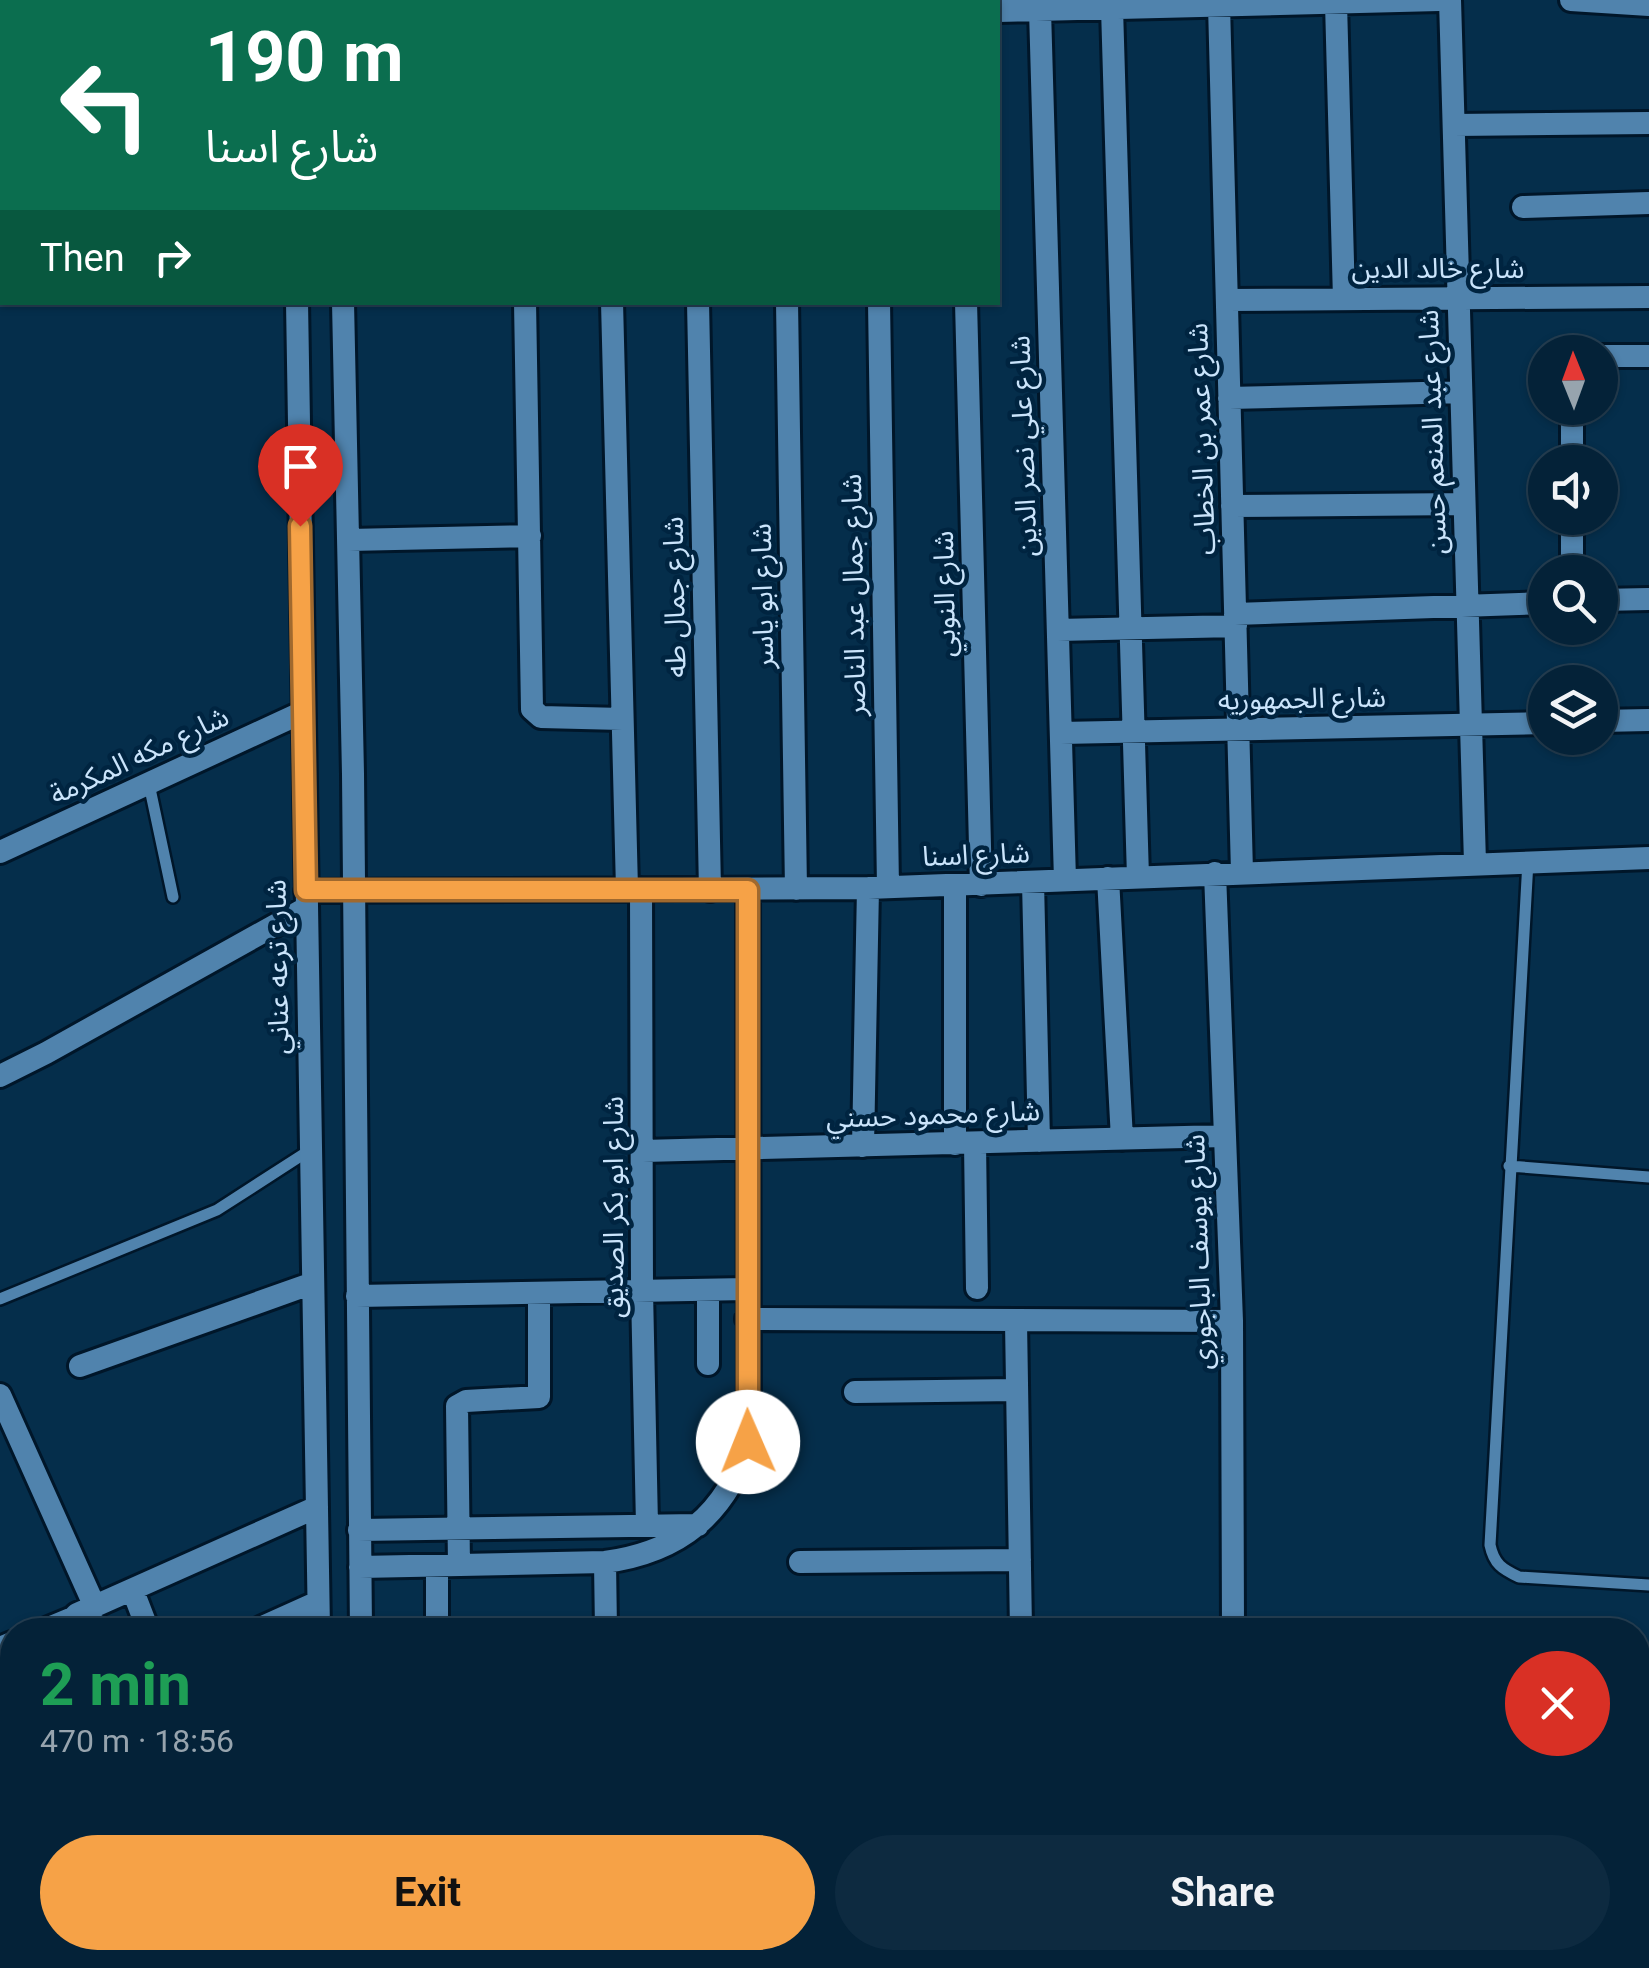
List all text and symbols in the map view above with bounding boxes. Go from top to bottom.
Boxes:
text: 190 m [205,16,404,98]
icon: left [40,40,170,170]
text: شارع اسنا [205,120,378,173]
icon: right [145,230,200,285]
text: Then [40,236,125,280]
street label: شارع خالد الدين [1352,252,1524,289]
street label: شارع عبد المنعم حسن [1412,309,1458,555]
street label: شارع عمر بن الخطاب [1181,322,1226,556]
street label: شارع علي نصر الدين [1003,335,1048,557]
north arrow [1528,335,1618,425]
map controls [1528,335,1618,755]
pin [258,424,343,527]
icon: arrive [273,439,328,494]
button: sound [1528,445,1618,535]
street label: شارع جمال عبد الناصر [835,473,876,717]
street label: شارع جمال طه [657,516,696,678]
street label: شارع ابو ياسر [745,523,784,670]
street label: شارع النوبي [927,530,967,657]
button: search [1528,555,1618,645]
button: layers [1528,665,1618,755]
street label: شارع الجمهوريه [1218,681,1387,720]
street label: شارع مكه المكرمة [44,700,236,815]
street label: شارع اسنا [922,836,1031,877]
street label: شارع ترعه عناني [259,879,300,1055]
street label: شارع محمود حسني [825,1094,1041,1139]
street label: شارع ابو بكر الصديق [597,1096,634,1318]
street label: شارع يوسف الباجوري [1178,1133,1224,1370]
position arrow [696,1390,800,1494]
text: 2 min [40,1649,191,1720]
button: close [1505,1651,1610,1756]
text: 470 m · 18:56 [40,1722,234,1760]
button: Exit [40,1835,815,1950]
button: Share [835,1835,1610,1950]

